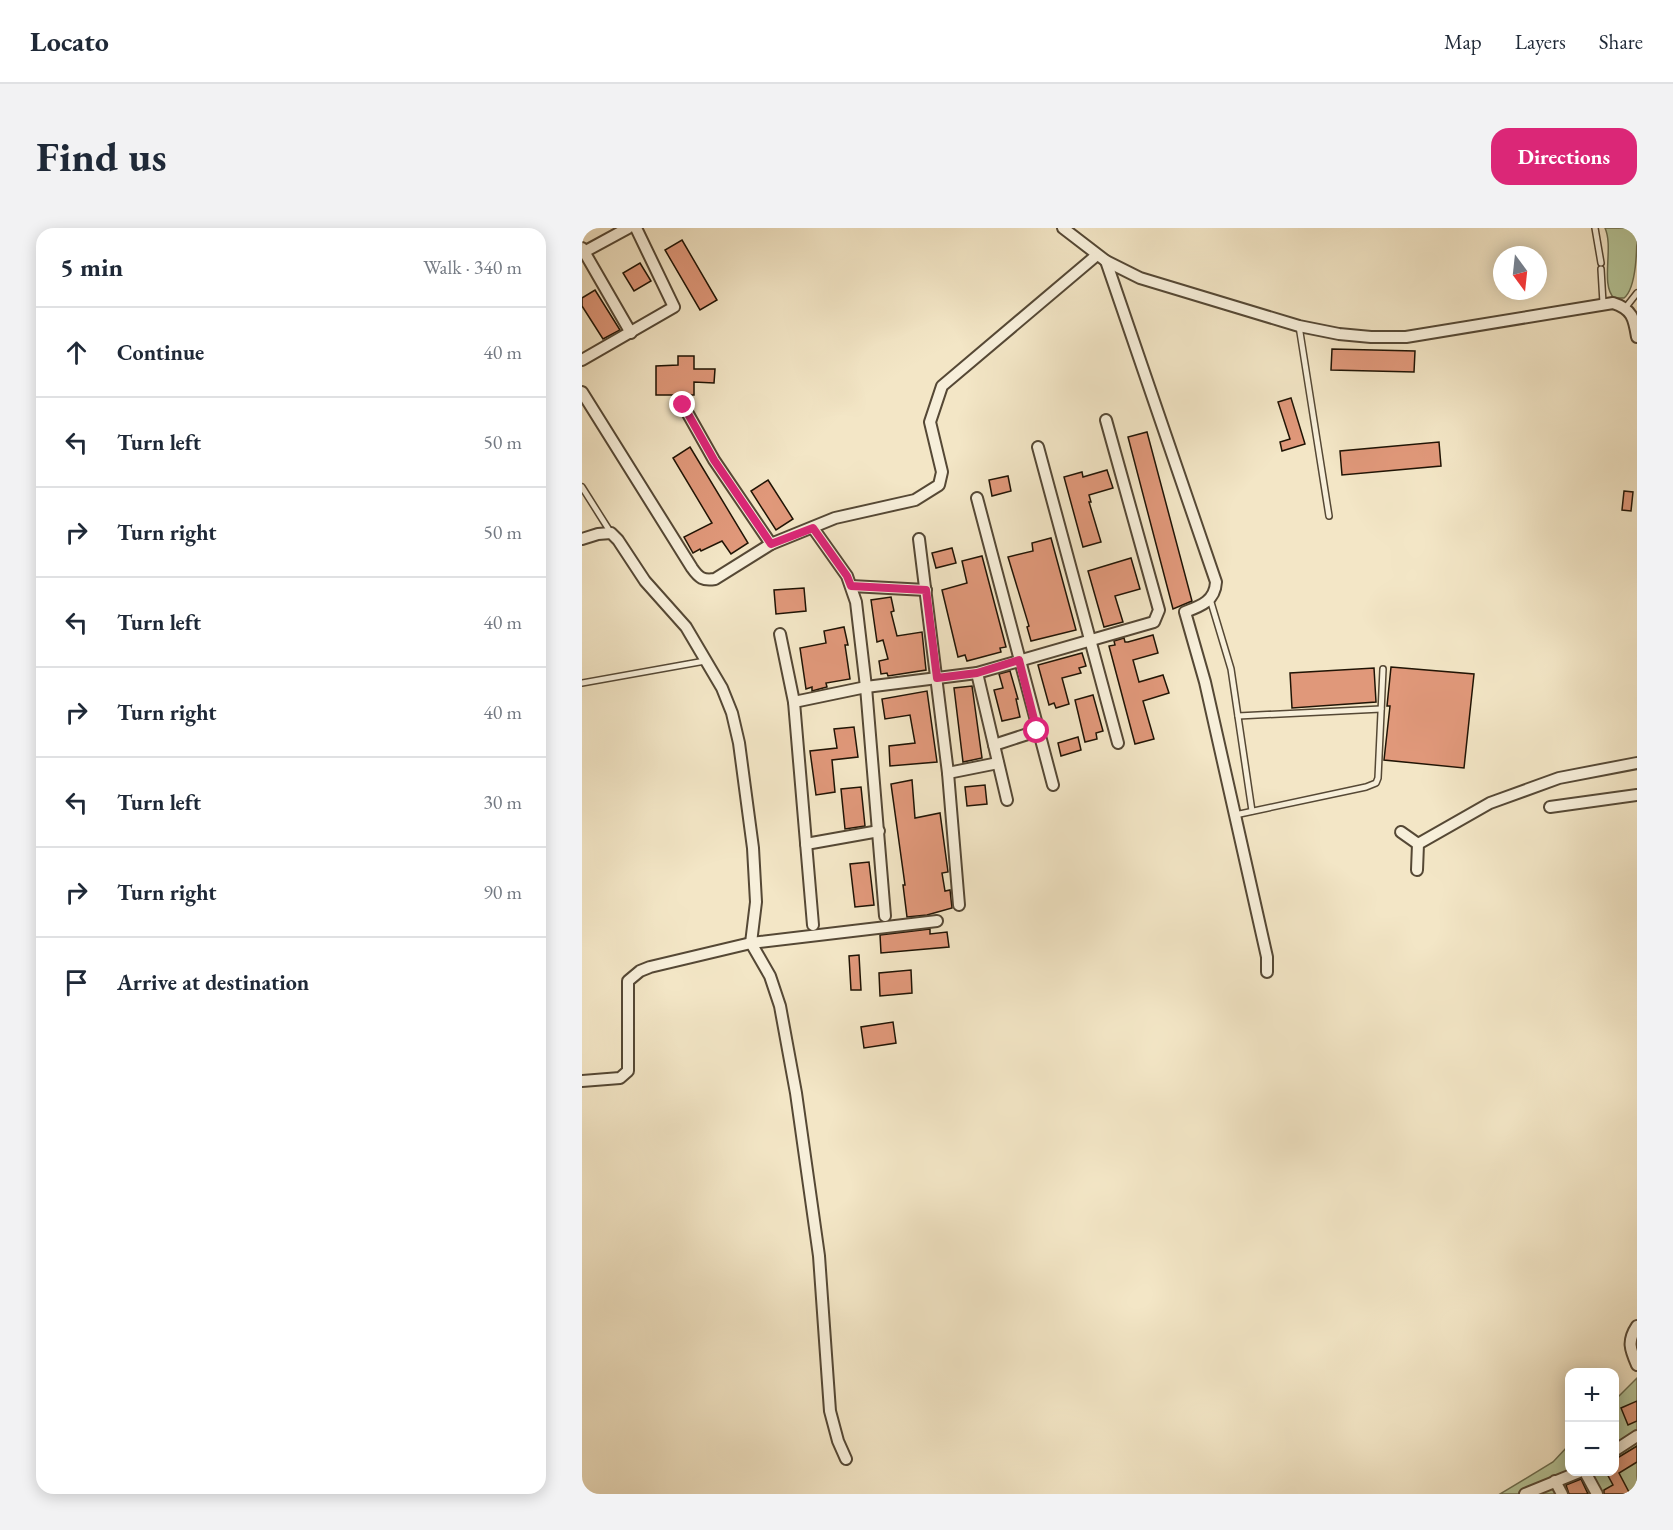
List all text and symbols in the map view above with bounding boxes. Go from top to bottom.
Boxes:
text: Locato [30,23,109,59]
text: Map [1444,28,1482,55]
text: Layers [1515,28,1566,55]
text: Share [1599,28,1643,55]
button: Directions [1491,128,1637,185]
text: Find us [36,129,167,184]
north arrow [1493,246,1547,300]
text: 5 min [60,250,123,284]
text: Walk · 340 m [423,254,522,280]
icon: ahead [60,336,93,369]
text: Continue [117,338,204,367]
text: 40 m [483,339,522,365]
route end [669,391,695,417]
icon: left [60,426,93,459]
text: Turn left [117,428,201,457]
text: 50 m [483,429,522,455]
icon: right [60,516,93,549]
text: Turn right [117,518,216,547]
text: 50 m [483,519,522,545]
icon: left [60,606,93,639]
text: Turn left [117,608,201,637]
text: 40 m [483,609,522,635]
icon: right [60,696,93,729]
text: Turn right [117,698,216,727]
text: 40 m [483,699,522,725]
route start [1023,717,1049,743]
icon: left [60,786,93,819]
text: Turn left [117,788,201,817]
text: 30 m [483,789,522,815]
icon: right [60,876,93,909]
text: Turn right [117,878,216,907]
text: 90 m [483,879,522,905]
icon: arrive [60,966,93,999]
text: Arrive at destination [117,968,309,997]
map controls [1565,1368,1619,1476]
button: + [1565,1368,1619,1422]
button: − [1565,1422,1619,1476]

